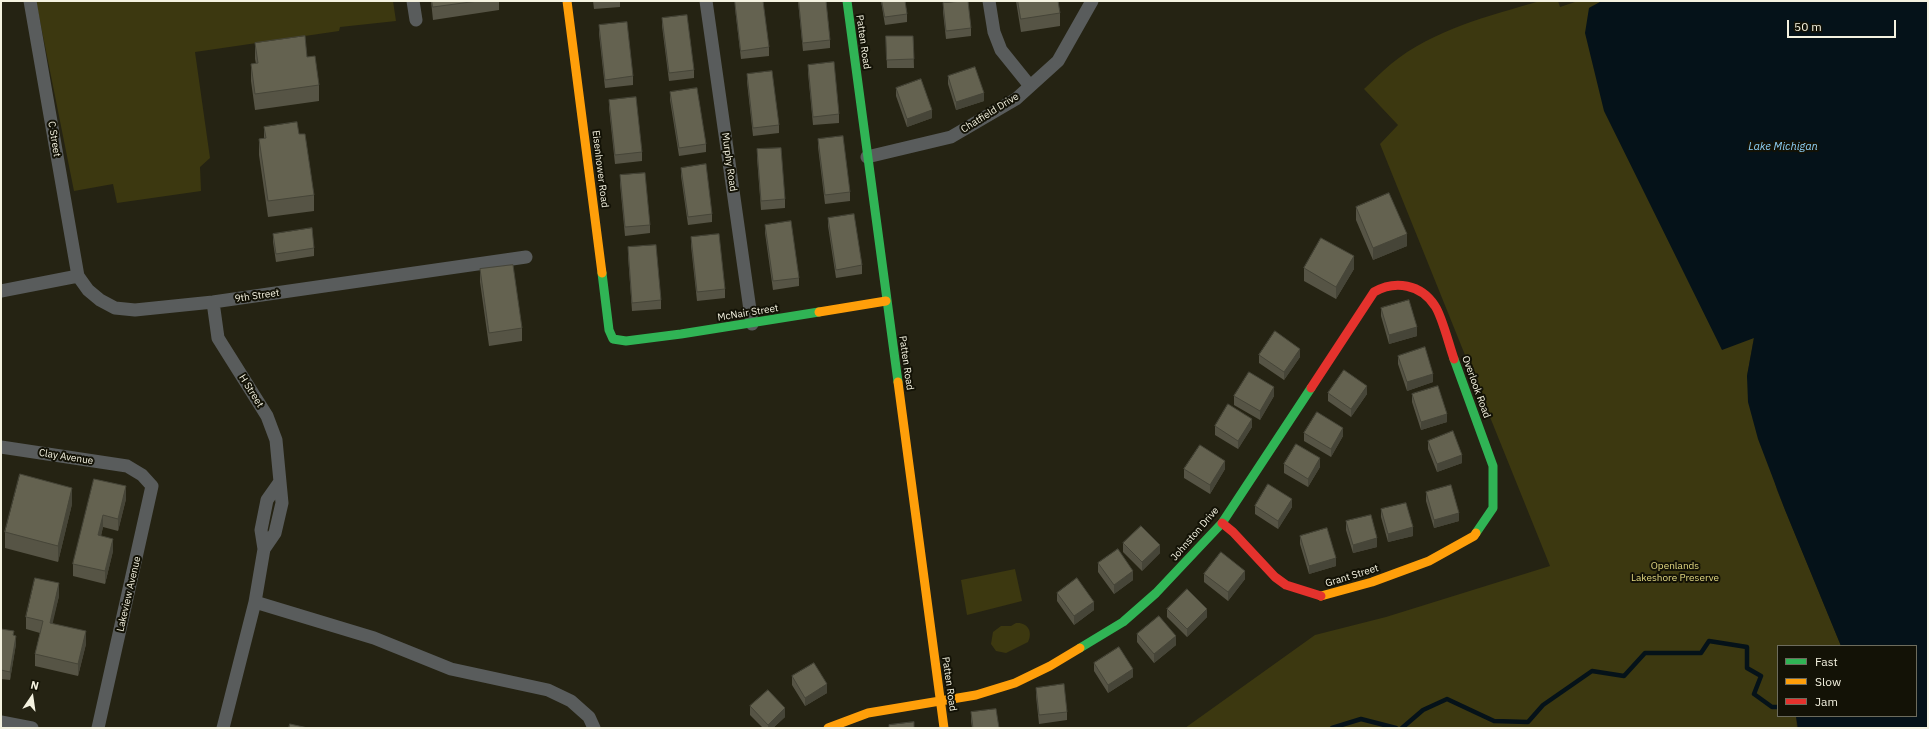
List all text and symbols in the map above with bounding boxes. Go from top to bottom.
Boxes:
scale bar [1789,12,1898,38]
street label: Patten Road [853,14,873,70]
text: 50 m [1794,19,1822,34]
street label: Chatfield Drive [959,90,1021,136]
street label: C Street [45,120,63,158]
street label: Eisenhower Road [589,130,611,208]
street label: Murphy Road [719,132,739,192]
water label: Lake Michigan [1748,140,1818,154]
street label: 9th Street [234,287,280,305]
street label: McNair Street [717,302,779,324]
street label: Patten Road [896,335,916,391]
street label: Overlook Road [1459,354,1493,420]
street label: H Street [236,372,266,410]
street label: Clay Avenue [38,447,94,467]
street label: Johnston Drive [1168,505,1222,563]
street label: Lakeview Avenue [114,555,144,633]
park label: Openlands Lakeshore Preserve [1631,560,1719,584]
street label: Grant Street [1324,562,1380,590]
legend [1777,645,1917,717]
text: Fast [1815,654,1838,669]
street label: Patten Road [939,656,959,712]
text: Slow [1815,674,1841,689]
north arrow [12,677,52,717]
text: N [29,678,40,693]
text: Jam [1815,694,1838,709]

